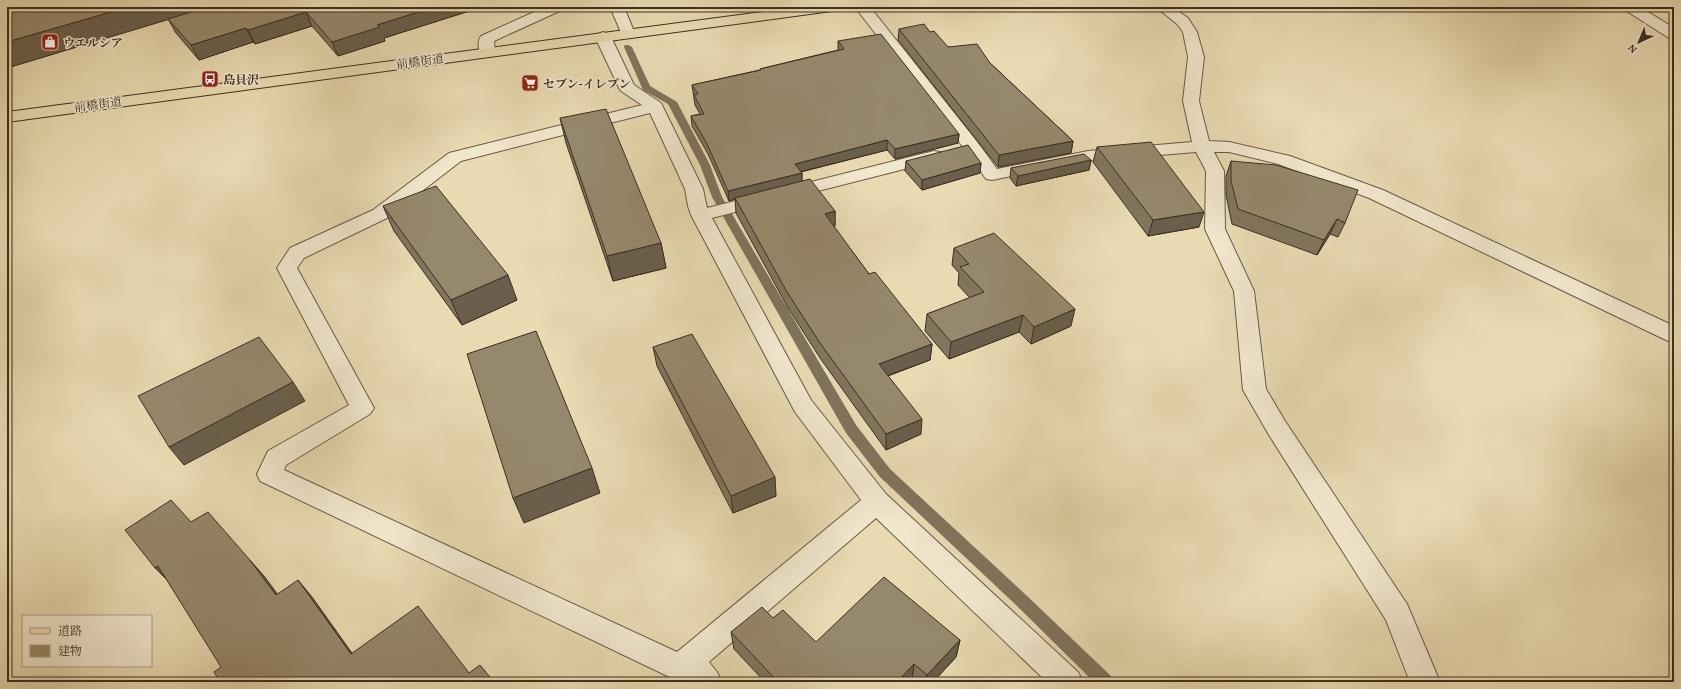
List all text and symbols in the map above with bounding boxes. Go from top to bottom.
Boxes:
north arrow [1619,22,1659,62]
shop icon: ウエルシア [40,32,60,52]
place label: ウエルシア [63,34,123,51]
text: N [1623,40,1640,58]
street label: 前橋街道 [395,49,445,73]
bus stop icon: 島貝沢 [200,69,220,89]
place label: 島貝沢 [223,71,259,88]
supermarket icon: セブン-イレブン [520,73,540,93]
place label: セブン-イレブン [543,75,630,92]
street label: 前橋街道 [73,92,123,116]
legend [22,615,152,667]
text: 道路 [58,622,82,639]
text: 建物 [58,642,82,659]

